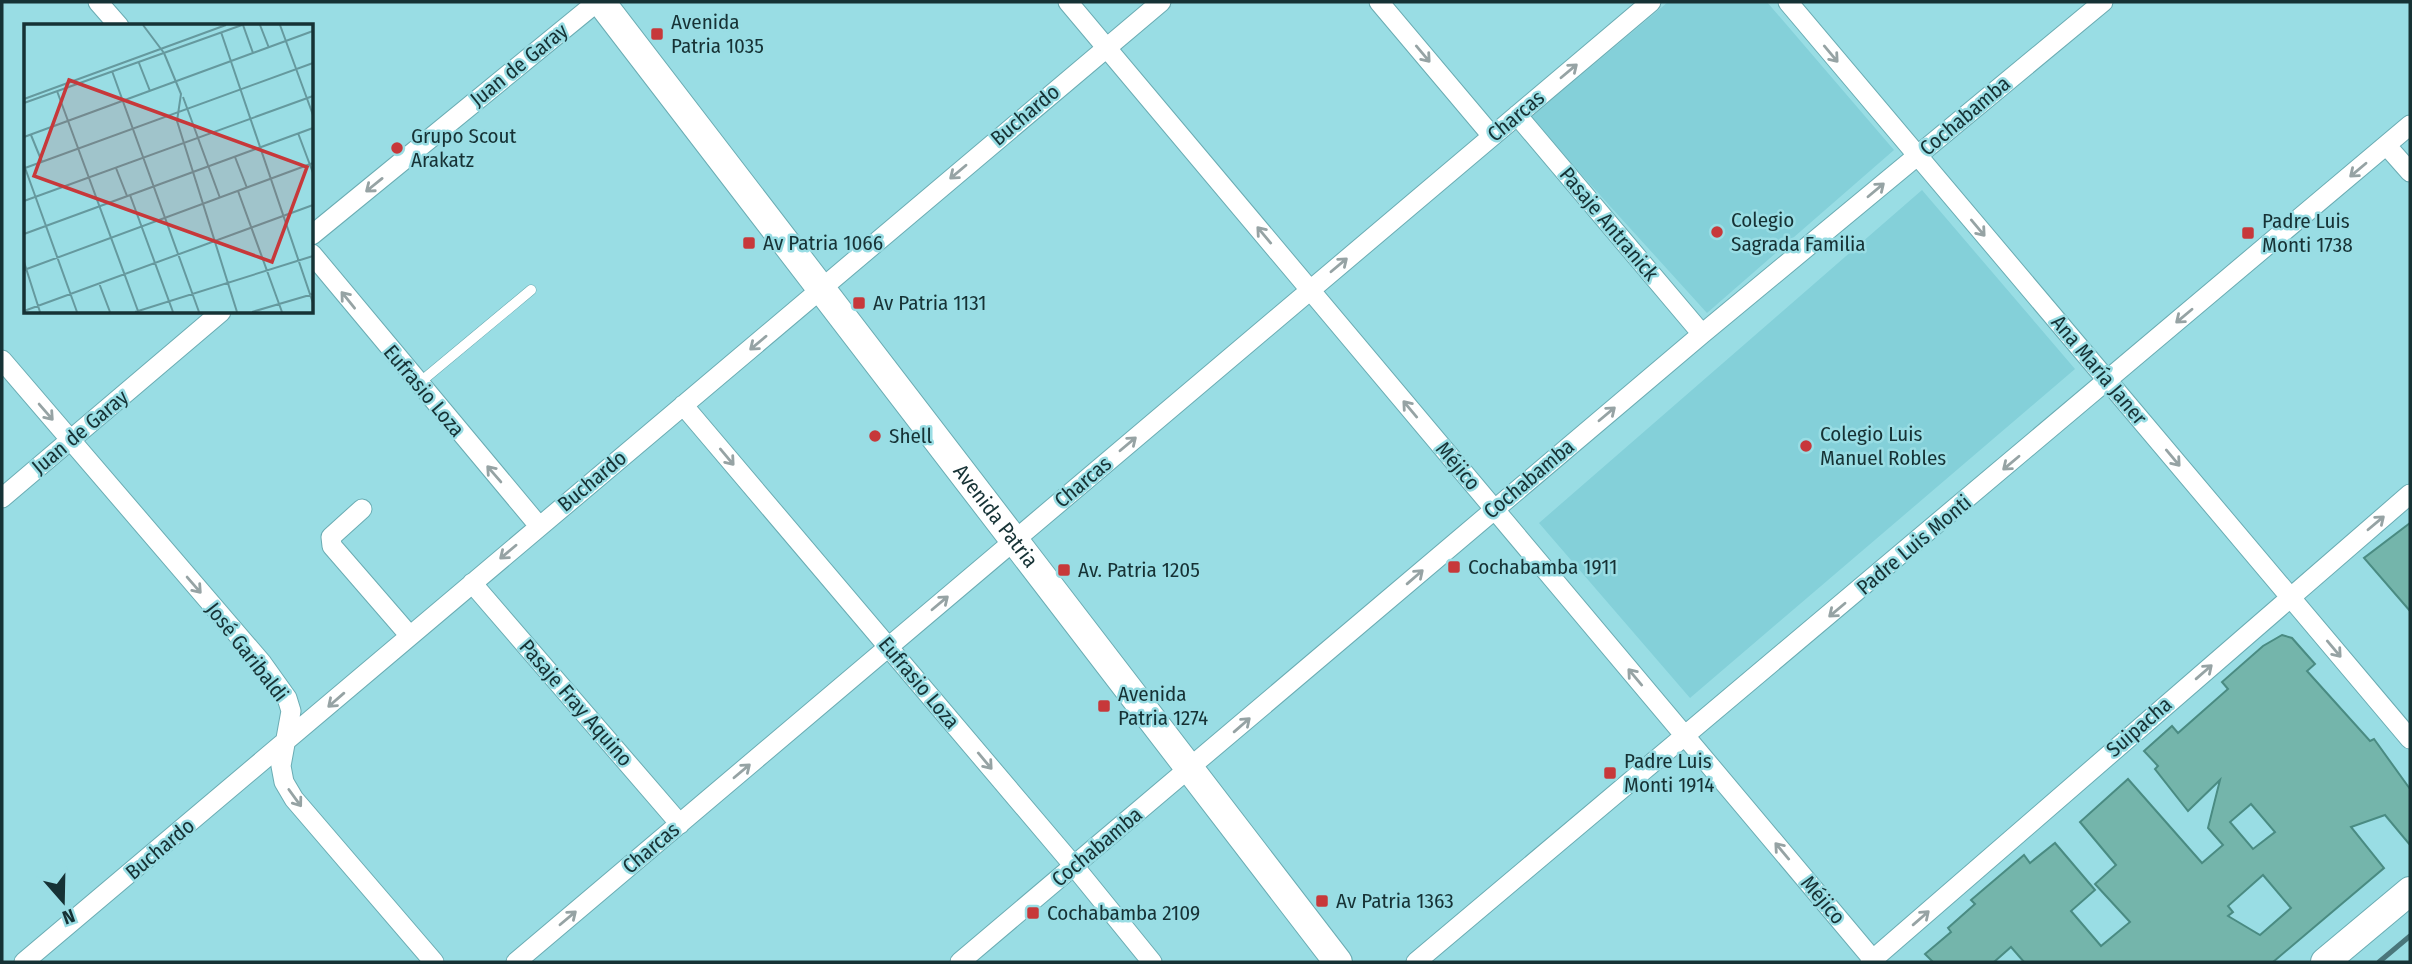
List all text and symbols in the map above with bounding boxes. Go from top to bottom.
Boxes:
place label: Avenida Patria 1035 [671,9,764,59]
street label: Juan de Garay [465,17,573,112]
inset map [24,24,313,313]
marker: Avenida Patria 1035 [649,26,665,42]
one-way arrow [1414,45,1430,63]
one-way arrow [1823,45,1839,63]
one-way arrow [1560,63,1578,79]
street label: Cochabamba [1914,71,2016,161]
street label: Buchardo [985,79,1065,151]
street label: Charcas [1482,85,1550,147]
place label: Grupo Scout Arakatz [411,123,517,173]
marker: Grupo Scout Arakatz [389,140,405,156]
street label: Pasaje Antranick [1554,162,1664,286]
one-way arrow [2350,162,2368,178]
one-way arrow [950,164,968,180]
one-way arrow [365,177,383,192]
one-way arrow [1867,182,1885,197]
place label: Colegio Sagrada Familia [1731,207,1866,257]
place label: Padre Luis Monti 1738 [2262,208,2353,258]
one-way arrow [1970,219,1986,237]
marker: Colegio Sagrada Familia [1709,224,1725,240]
marker: Padre Luis Monti 1738 [2240,225,2256,241]
one-way arrow [1256,226,1272,244]
place label: Av Patria 1066 [763,230,883,256]
marker: Av Patria 1066 [741,235,757,251]
one-way arrow [1330,258,1348,274]
place label: Av Patria 1131 [873,290,986,316]
one-way arrow [341,291,356,309]
marker: Av Patria 1131 [851,295,867,311]
one-way arrow [2176,309,2194,324]
street label: Ana María Janer [2046,310,2153,431]
one-way arrow [749,335,767,350]
street label: Eufrasio Loza [378,340,470,442]
street label: Juan de Garay [26,384,134,480]
one-way arrow [1402,400,1418,418]
one-way arrow [38,403,54,421]
one-way arrow [1598,406,1616,422]
place label: Colegio Luis Manuel Robles [1820,421,1946,471]
place label: Shell [889,423,932,449]
marker: Shell [867,428,883,444]
street label: Cochabamba [1478,434,1580,524]
one-way arrow [1118,436,1136,452]
street label: Méjico [1430,436,1486,496]
marker: Colegio Luis Manuel Robles [1798,438,1814,454]
street label: Buchardo [552,445,632,517]
one-way arrow [719,448,735,466]
one-way arrow [2165,448,2181,466]
street label: Charcas [1049,451,1117,513]
one-way arrow [2002,455,2020,471]
street label: Avenida Patria [948,459,1044,573]
one-way arrow [486,465,502,483]
street label: Padre Luis Monti [1851,489,1977,601]
one-way arrow [2367,515,2385,531]
one-way arrow [500,544,518,560]
place label: Cochabamba 1911 [1468,554,1617,580]
place label: Av. Patria 1205 [1078,557,1200,583]
marker: Cochabamba 1911 [1446,559,1462,575]
marker: Av. Patria 1205 [1056,562,1072,578]
one-way arrow [1406,569,1424,585]
one-way arrow [186,576,202,594]
one-way arrow [931,595,949,611]
street label: José Garibaldi [200,597,294,707]
one-way arrow [1828,602,1846,618]
street label: Eufrasio Loza [873,632,965,734]
street label: Pasaje Fray Aquino [514,634,638,772]
one-way arrow [2326,639,2342,657]
one-way arrow [2194,664,2212,680]
one-way arrow [1627,668,1643,686]
place label: Avenida Patria 1274 [1118,681,1208,731]
street label: Suipacha [2101,691,2177,763]
one-way arrow [327,692,345,708]
marker: Avenida Patria 1274 [1096,698,1112,714]
one-way arrow [1233,717,1251,733]
place label: Padre Luis Monti 1914 [1624,748,1715,798]
one-way arrow [977,752,993,770]
one-way arrow [732,763,750,779]
marker: Padre Luis Monti 1914 [1602,765,1618,781]
one-way arrow [288,788,302,807]
street label: Cochabamba [1046,802,1148,892]
street label: Buchardo [120,813,200,885]
street label: Charcas [617,817,685,879]
one-way arrow [1774,843,1790,861]
north arrow [28,866,98,936]
street label: Méjico [1795,870,1851,930]
place label: Av Patria 1363 [1336,888,1454,914]
marker: Av Patria 1363 [1314,893,1330,909]
place label: Cochabamba 2109 [1047,900,1200,926]
text: N [59,904,78,929]
marker: Cochabamba 2109 [1025,905,1041,921]
one-way arrow [1912,909,1929,926]
one-way arrow [559,910,577,926]

